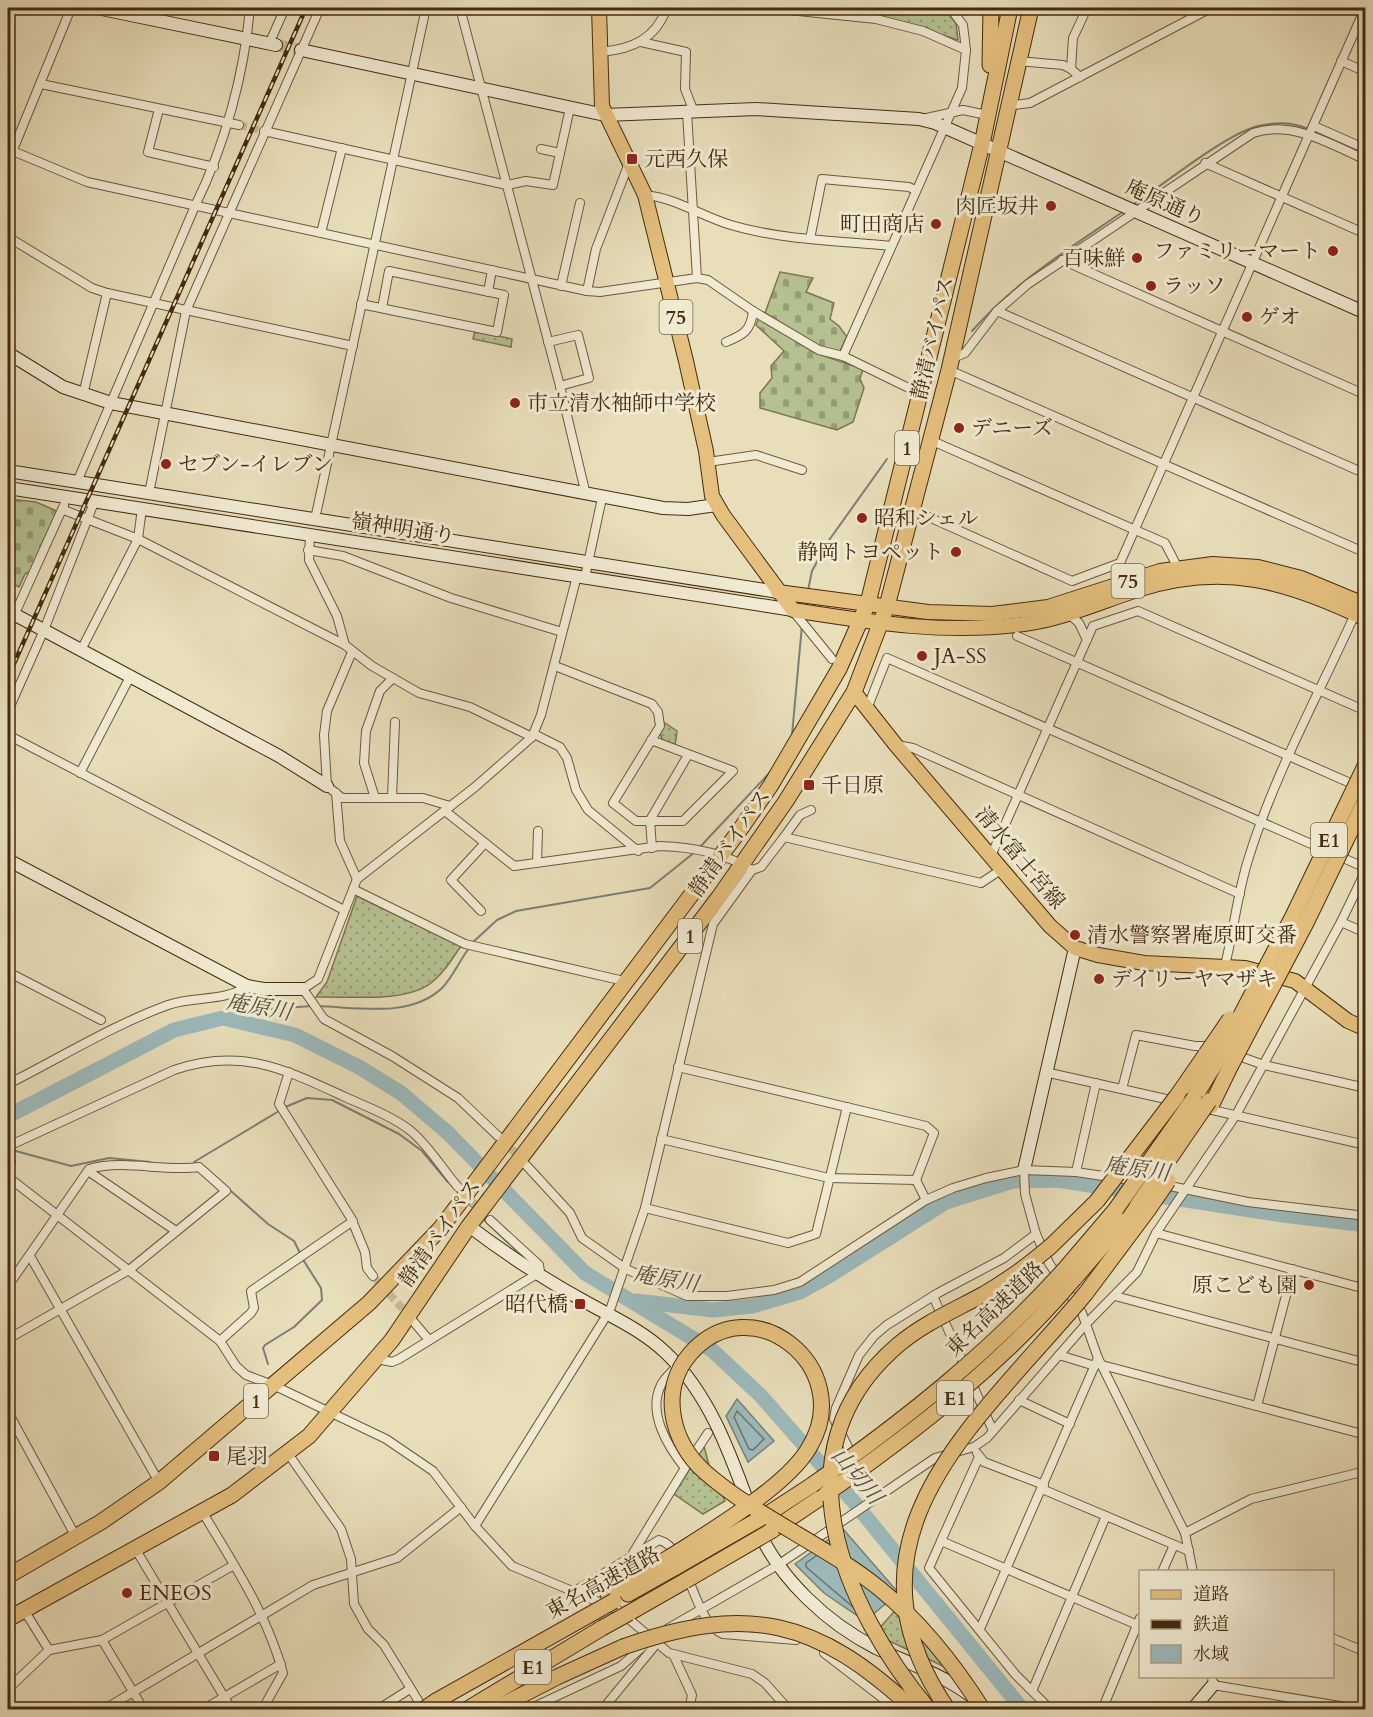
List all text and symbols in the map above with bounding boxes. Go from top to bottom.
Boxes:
place label: 元西久保 [644,145,728,174]
marker: 元西久保 [625,152,639,166]
street label: 庵原通り [1121,173,1209,233]
place label: 肉匠坂井 [955,192,1039,221]
marker: 肉匠坂井 [1044,199,1058,213]
place label: 町田商店 [840,210,924,239]
marker: 町田商店 [929,217,943,231]
place label: ファミリーマート [1153,237,1321,266]
place label: 百味鮮 [1062,244,1125,273]
marker: ファミリーマート [1326,244,1340,258]
marker: 百味鮮 [1130,251,1144,265]
place label: ラッソ [1163,272,1226,301]
street label: 静清バイパス [905,274,961,402]
marker: ラッソ [1144,279,1158,293]
road number: 75 [660,300,692,334]
place label: ゲオ [1259,303,1301,332]
marker: ゲオ [1240,310,1254,324]
place label: 市立清水袖師中学校 [527,389,716,418]
marker: 市立清水袖師中学校 [508,396,522,410]
place label: デニーズ [971,414,1053,443]
marker: デニーズ [952,421,966,435]
road number: 1 [895,431,919,465]
place label: セブン-イレブン [178,450,333,479]
marker: セブン-イレブン [159,457,173,471]
place label: 昭和シェル [874,504,979,533]
street label: 嶺神明通り [349,506,457,552]
marker: 昭和シェル [855,511,869,525]
place label: 静岡トヨペット [797,538,944,567]
marker: 静岡トヨペット [949,545,963,559]
road number: 75 [1112,564,1144,598]
place label: JA-SS [931,642,986,671]
marker: JA-SS [915,649,929,663]
place label: 千日原 [821,771,884,800]
marker: 千日原 [802,778,816,792]
street label: 静清バイパス [682,783,778,903]
street label: 清水富士宮線 [968,800,1072,916]
road number: E1 [1311,823,1347,857]
road number: 1 [678,919,702,953]
place label: 清水警察署庵原町交番 [1087,921,1297,950]
marker: 清水警察署庵原町交番 [1068,928,1082,942]
place label: デイリーヤマザキ [1111,965,1278,994]
marker: デイリーヤマザキ [1092,972,1106,986]
water label: 庵原川 [224,986,296,1028]
water label: 庵原川 [1102,1150,1174,1189]
street label: 静清バイパス [392,1173,488,1293]
street label: 東名高速道路 [940,1255,1050,1363]
water label: 庵原川 [631,1258,703,1300]
place label: 原こども園 [1192,1271,1297,1300]
marker: 原こども園 [1302,1278,1316,1292]
place label: 昭代橋 [505,1290,568,1319]
marker: 昭代橋 [573,1297,587,1311]
road number: E1 [937,1381,973,1415]
road number: 1 [244,1384,268,1418]
water label: 山切川 [824,1441,891,1512]
place label: 尾羽 [226,1442,268,1471]
marker: 尾羽 [207,1449,221,1463]
street label: 東名高速道路 [541,1540,665,1626]
legend [1139,1570,1334,1678]
place label: ENEOS [139,1579,212,1608]
text: 道路 [1193,1582,1229,1607]
marker: ENEOS [120,1586,134,1600]
text: 鉄道 [1193,1612,1229,1637]
text: 水域 [1193,1642,1229,1667]
road number: E1 [515,1650,551,1684]

